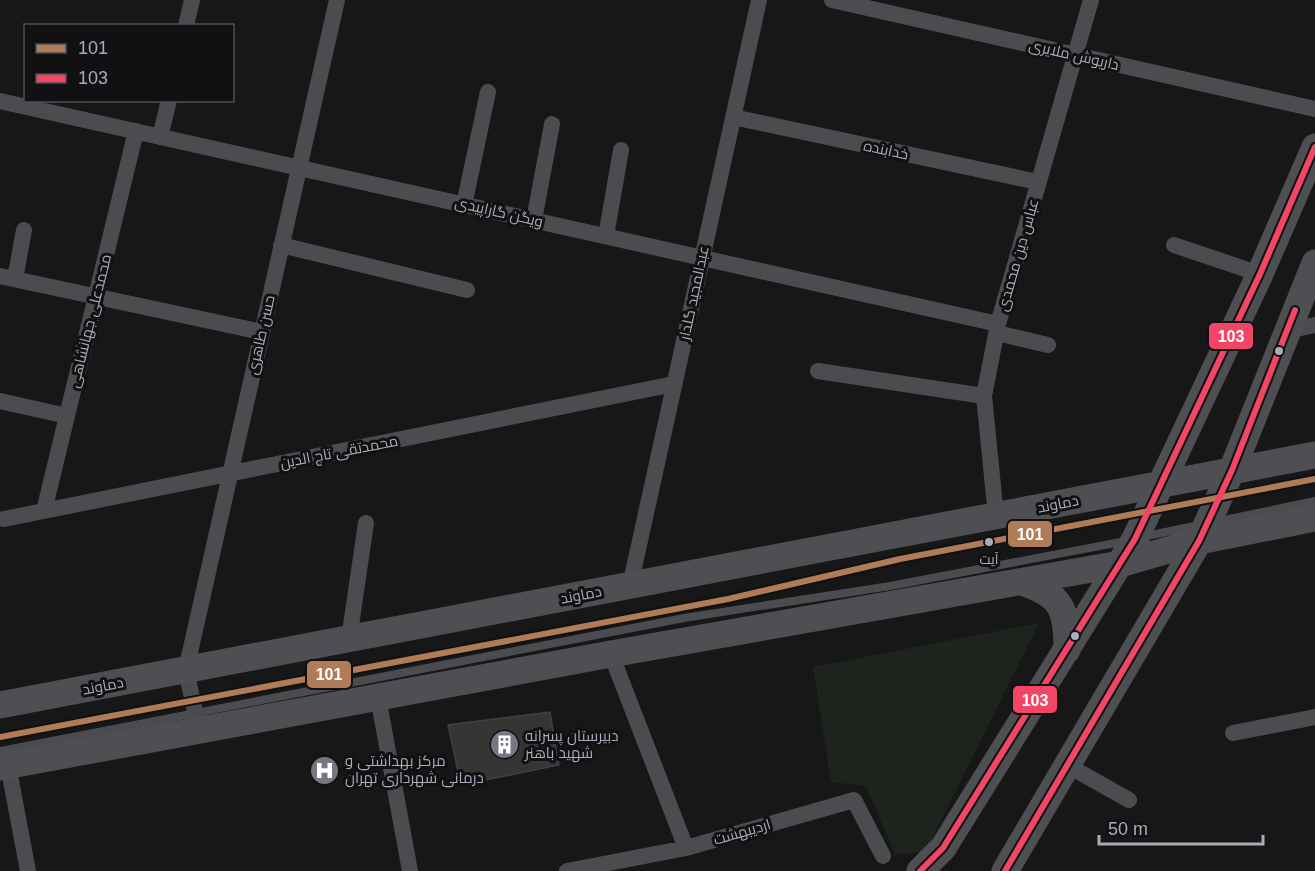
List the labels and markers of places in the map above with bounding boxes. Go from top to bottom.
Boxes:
unlabelled marker [1273,345,1285,357]
marker: آیت [983,536,995,548]
place label: آیت [980,551,999,567]
unlabelled marker [1069,630,1081,642]
place label: دبیرستان پسرانه شهید باهنر [524,727,618,763]
building icon: دبیرستان پسرانه شهید باهنر [488,729,520,761]
place label: مرکز بهداشتی و درمانی شهرداری تهران [345,752,484,788]
hospital icon: مرکز بهداشتی و درمانی شهرداری تهران [308,754,340,786]

